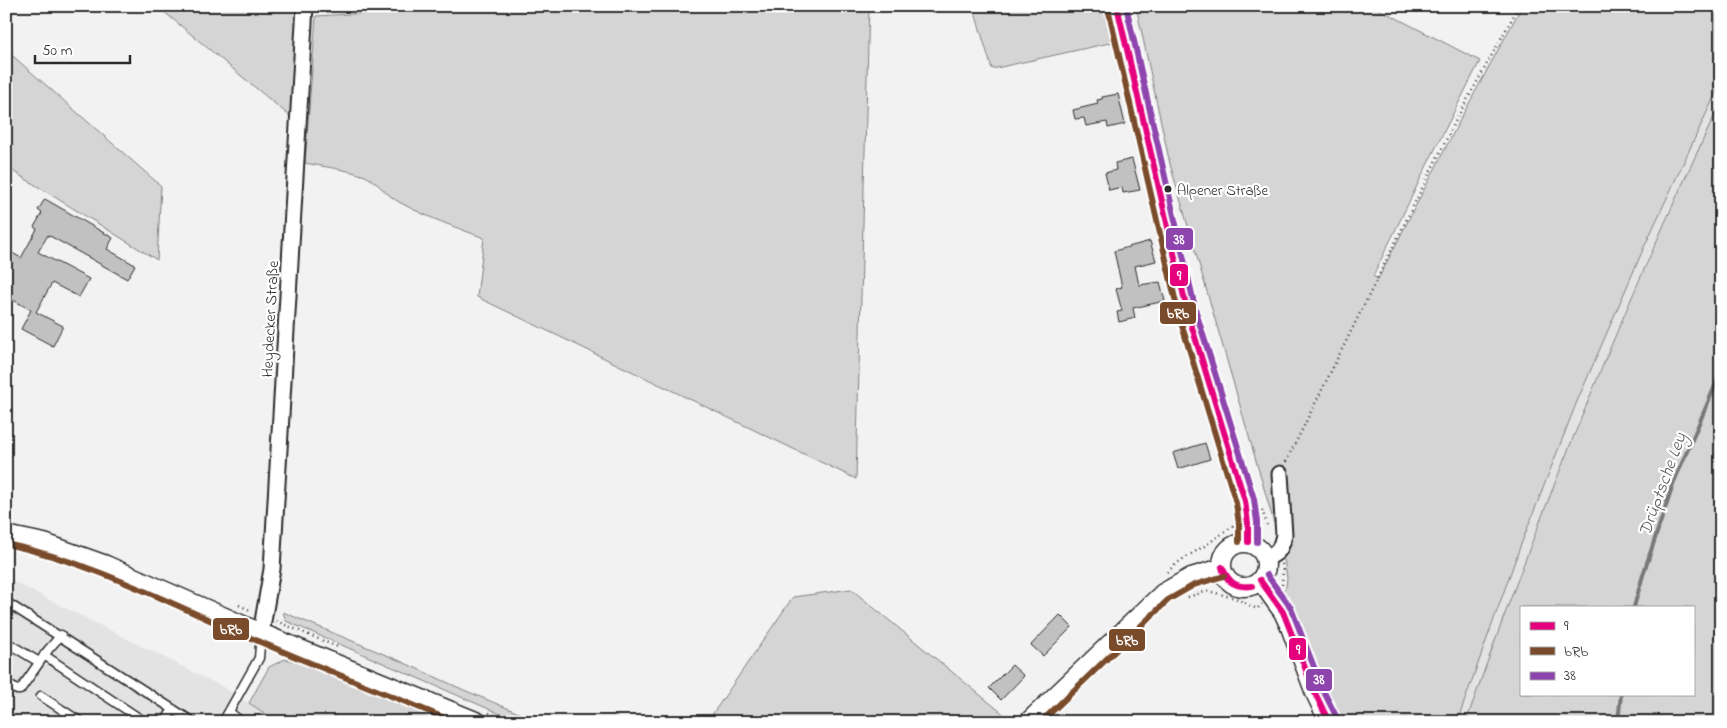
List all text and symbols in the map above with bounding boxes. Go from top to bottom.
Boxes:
scale bar [35,32,130,64]
text: 50 m [42,40,73,62]
place label: Alpener Straße [1177,180,1268,202]
marker: Alpener Straße [1163,184,1173,194]
line badge: 38 [1165,227,1194,251]
text: 38 [1172,230,1185,251]
street label: Heydecker Straße [256,259,286,378]
line badge: 9 [1169,263,1189,287]
text: 9 [1176,266,1182,287]
line badge: bRb [1159,301,1197,325]
text: bRb [1167,304,1190,325]
water label: Drüptsche Ley [1633,429,1695,540]
legend [1520,606,1694,696]
text: 9 [1564,615,1569,637]
line badge: bRb [212,617,250,641]
text: bRb [220,620,243,641]
line badge: bRb [1108,628,1146,652]
text: bRb [1116,631,1139,652]
line badge: 9 [1288,637,1307,661]
text: 9 [1295,640,1301,661]
text: bRb [1564,641,1588,663]
text: 38 [1564,665,1576,687]
line badge: 38 [1305,668,1333,692]
text: 38 [1312,670,1325,691]

